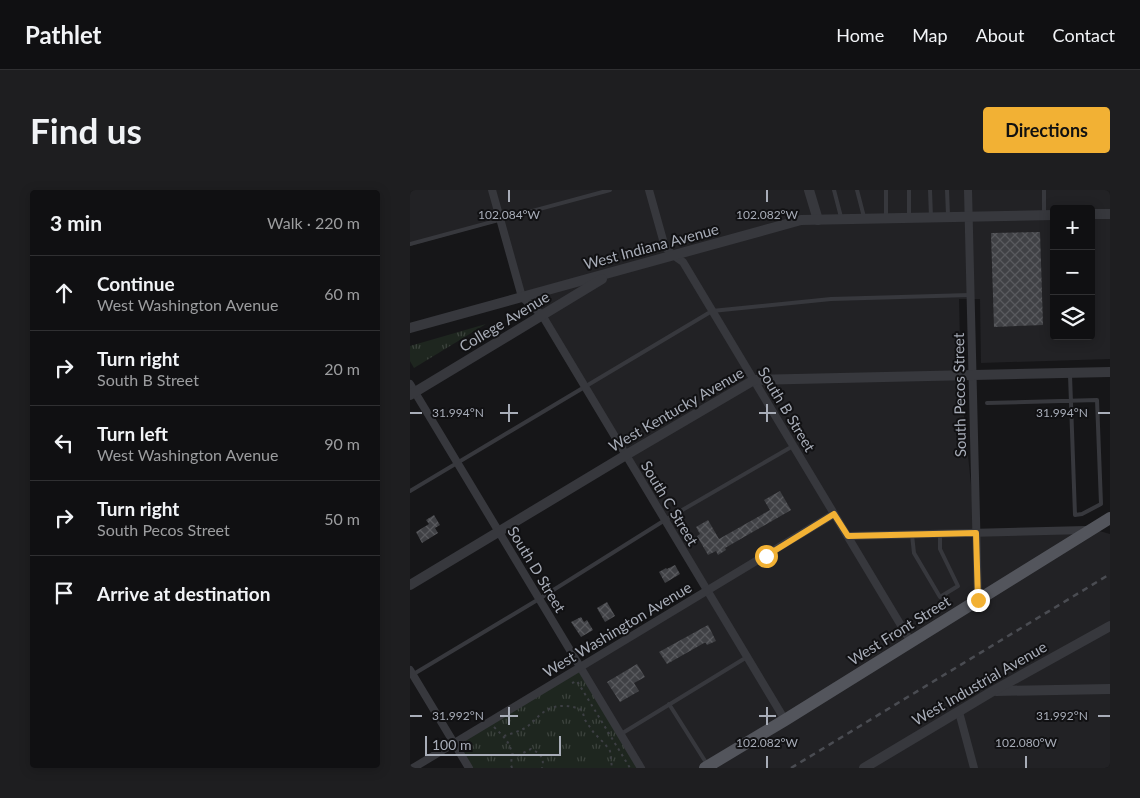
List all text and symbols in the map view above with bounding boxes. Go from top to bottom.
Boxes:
text: Pathlet [25,20,102,49]
text: Home [836,24,884,46]
text: Map [912,24,948,46]
text: About [976,24,1025,46]
text: Contact [1053,24,1115,46]
button: Directions [983,107,1110,153]
text: Find us [30,109,142,151]
map controls [1050,205,1095,340]
button: + [1050,205,1095,250]
text: 102.084°W [478,207,541,222]
text: 102.082°W [736,207,799,222]
text: 3 min [50,210,102,235]
text: Walk · 220 m [267,213,360,232]
street label: West Indiana Avenue [582,219,721,273]
button: − [1050,250,1095,295]
text: Continue [97,272,175,295]
icon: ahead [50,279,78,307]
text: 60 m [324,284,360,303]
street label: College Avenue [456,287,552,355]
text: West Washington Avenue [97,295,278,314]
button: layers [1050,295,1095,340]
street label: South Pecos Street [949,332,969,457]
text: Turn right [97,347,179,370]
icon: right [50,354,78,382]
text: 20 m [324,359,360,378]
street label: West Kentucky Avenue [605,363,747,455]
street label: South B Street [755,363,820,455]
text: South B Street [97,370,199,389]
text: 31.994°N [432,405,484,420]
text: 31.994°N [1036,405,1088,420]
text: Turn left [97,422,168,445]
icon: left [50,429,78,457]
text: 90 m [324,434,360,453]
text: West Washington Avenue [97,445,278,464]
street label: South C Street [638,457,703,549]
text: Turn right [97,497,179,520]
icon: right [50,504,78,532]
text: 50 m [324,509,360,528]
text: South Pecos Street [97,520,230,539]
street label: South D Street [504,523,570,616]
route start [755,545,778,568]
street label: West Washington Avenue [539,577,695,681]
icon: arrive [50,579,78,607]
text: Arrive at destination [97,582,270,605]
route end [967,589,990,612]
street label: West Front Street [845,591,954,669]
street label: West Industrial Avenue [908,637,1050,729]
text: 31.992°N [432,708,484,723]
text: 31.992°N [1036,708,1088,723]
scale bar [425,733,561,756]
text: 102.082°W [736,735,799,750]
text: 102.080°W [995,735,1058,750]
text: 100 m [432,736,471,753]

